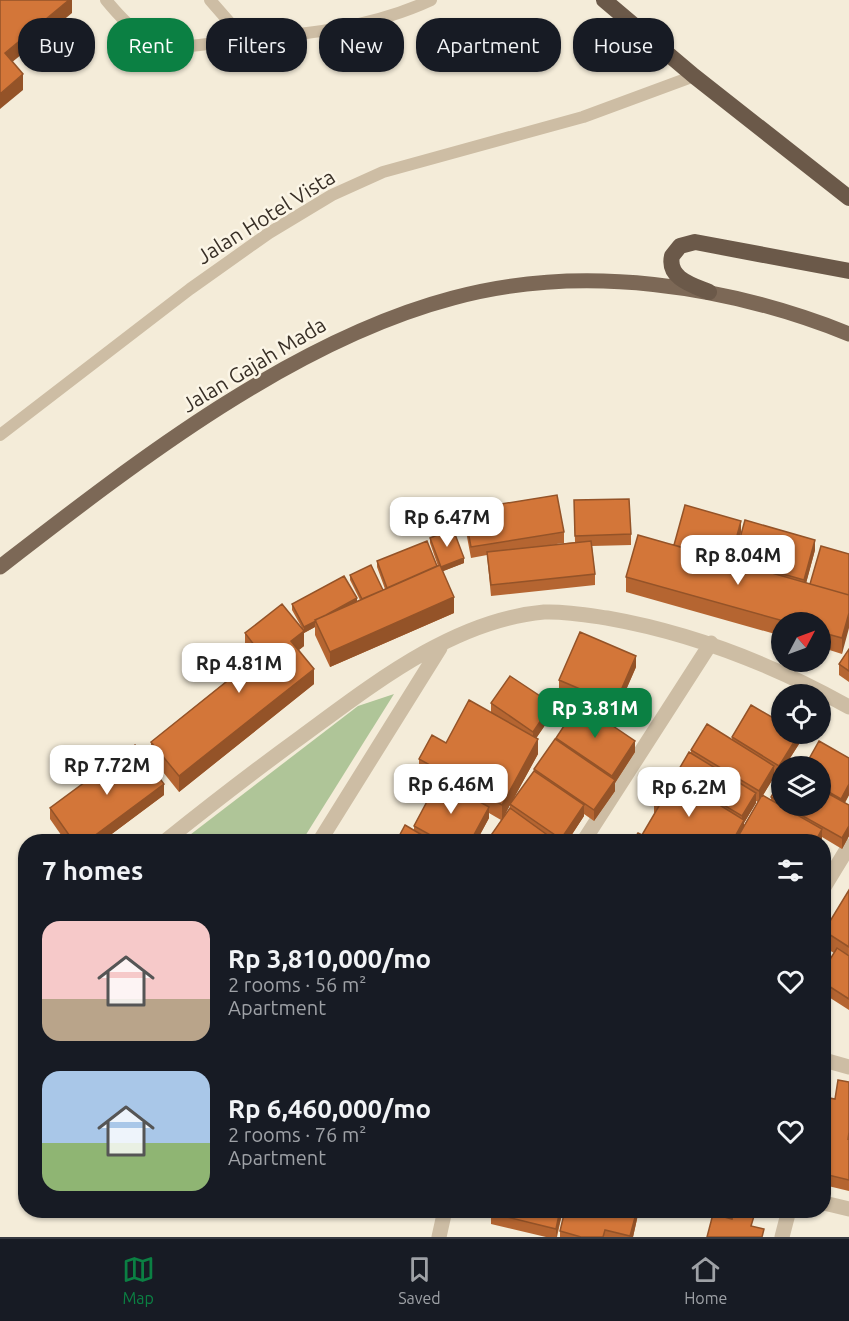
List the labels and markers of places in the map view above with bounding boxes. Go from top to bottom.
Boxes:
pin: Rp 6.47M [385,497,509,548]
pin: Rp 8.04M [676,535,800,586]
pin: Rp 4.81M [177,643,301,694]
pin: Rp 3.81M [533,688,657,739]
pin: Rp 7.72M [45,745,169,796]
pin: Rp 6.46M [389,764,513,815]
pin: Rp 6.2M [634,767,744,818]

